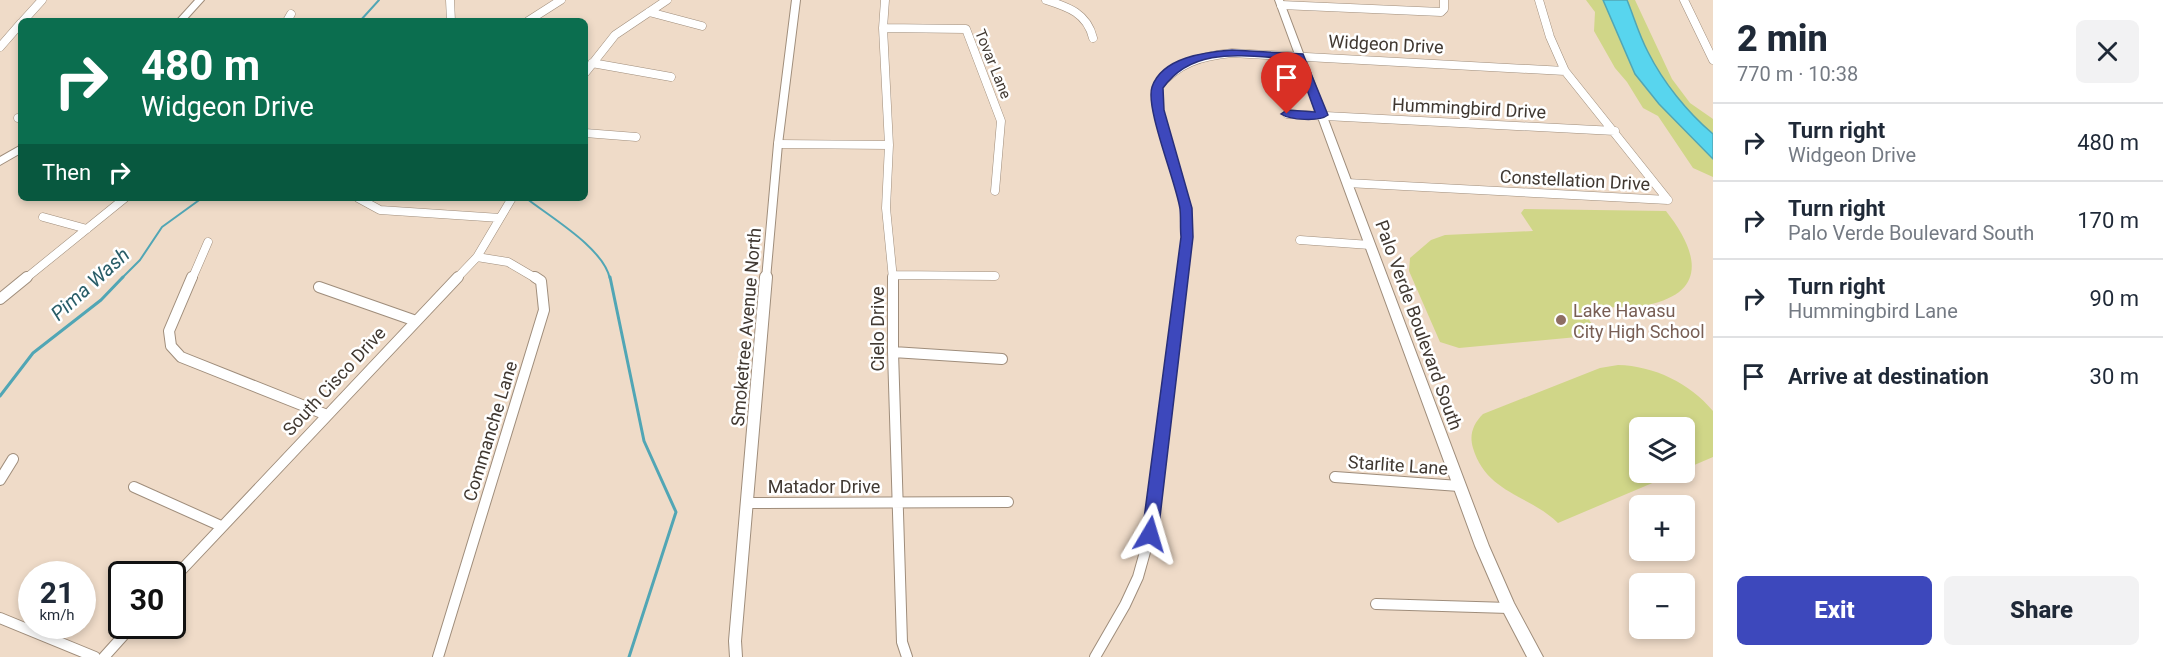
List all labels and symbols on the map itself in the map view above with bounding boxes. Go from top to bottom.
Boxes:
street label: Tovar Lane [971,27,1015,101]
street label: Widgeon Drive [1328,30,1444,58]
pin [1261,52,1312,114]
street label: Hummingbird Drive [1391,93,1547,123]
street label: Constellation Drive [1499,166,1651,194]
street label: Palo Verde Boulevard South [1371,217,1467,433]
street label: Smoketree Avenue North [727,227,765,427]
water label: Pima Wash [46,242,134,326]
street label: Cielo Drive [867,286,888,372]
place label: Lake Havasu City High School [1573,300,1705,342]
marker: Lake Havasu City High School [1554,313,1568,327]
street label: South Cisco Drive [278,322,390,440]
street label: Commanche Lane [459,358,521,504]
street label: Starlite Lane [1347,451,1449,479]
street label: Matador Drive [768,476,880,497]
position arrow [1118,502,1182,566]
speed limit sign: 30 [108,561,186,639]

